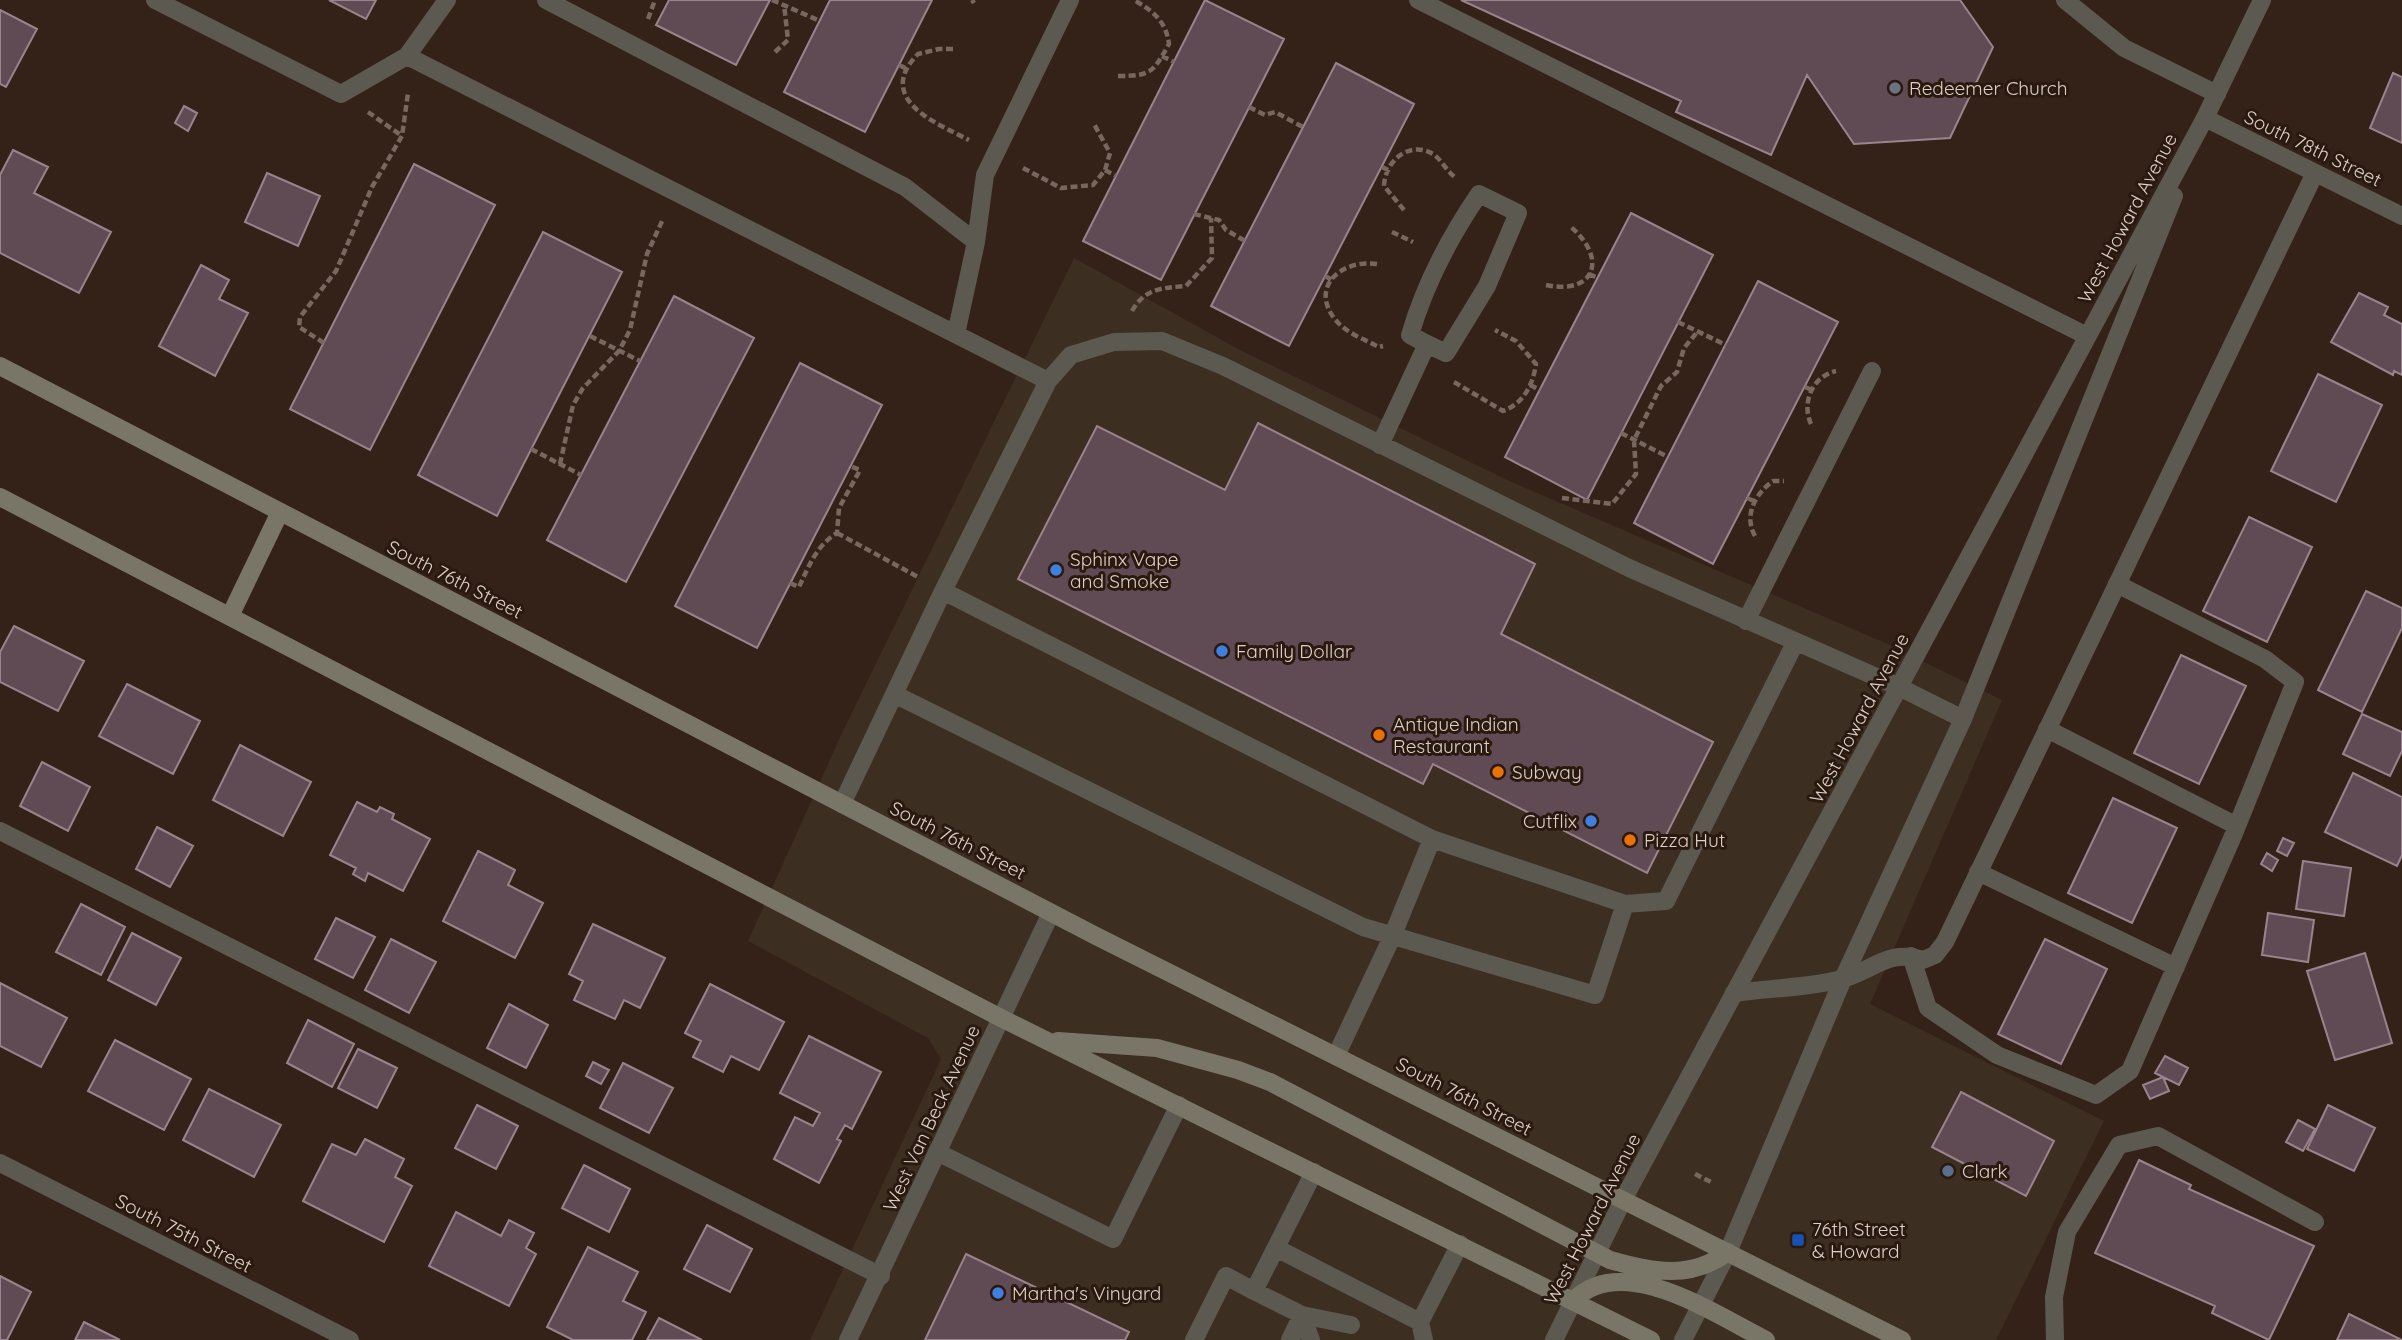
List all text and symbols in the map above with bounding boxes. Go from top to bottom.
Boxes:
place label: Redeemer Church [1909,76,2067,100]
marker: Redeemer Church [1887,80,1903,96]
street label: South 78th Street [2240,104,2386,192]
street label: West Howard Avenue [2072,129,2182,307]
street label: South 76th Street [383,534,527,624]
place label: Sphinx Vape and Smoke [1070,547,1179,593]
marker: Sphinx Vape and Smoke [1048,562,1064,578]
street label: West Howard Avenue [1804,629,1914,807]
place label: Family Dollar [1236,639,1353,663]
marker: Family Dollar [1214,643,1230,659]
place label: Antique Indian Restaurant [1393,712,1519,758]
marker: Antique Indian Restaurant [1371,727,1387,743]
place label: Subway [1512,760,1582,784]
marker: Subway [1490,764,1506,780]
street label: South 76th Street [886,795,1030,885]
place label: Cutflix [1523,809,1577,833]
marker: Cutflix [1583,813,1599,829]
place label: Pizza Hut [1644,828,1725,852]
marker: Pizza Hut [1622,832,1638,848]
street label: West Van Beck Avenue [877,1021,985,1215]
street label: South 76th Street [1392,1051,1536,1141]
street label: West Howard Avenue [1538,1129,1646,1309]
place label: Clark [1962,1159,2008,1183]
marker: Clark [1940,1163,1956,1179]
street label: South 75th Street [112,1188,256,1278]
place label: 76th Street & Howard [1812,1217,1906,1263]
marker: 76th Street & Howard [1790,1232,1806,1248]
place label: Martha's Vinyard [1012,1281,1161,1305]
marker: Martha's Vinyard [990,1285,1006,1301]

